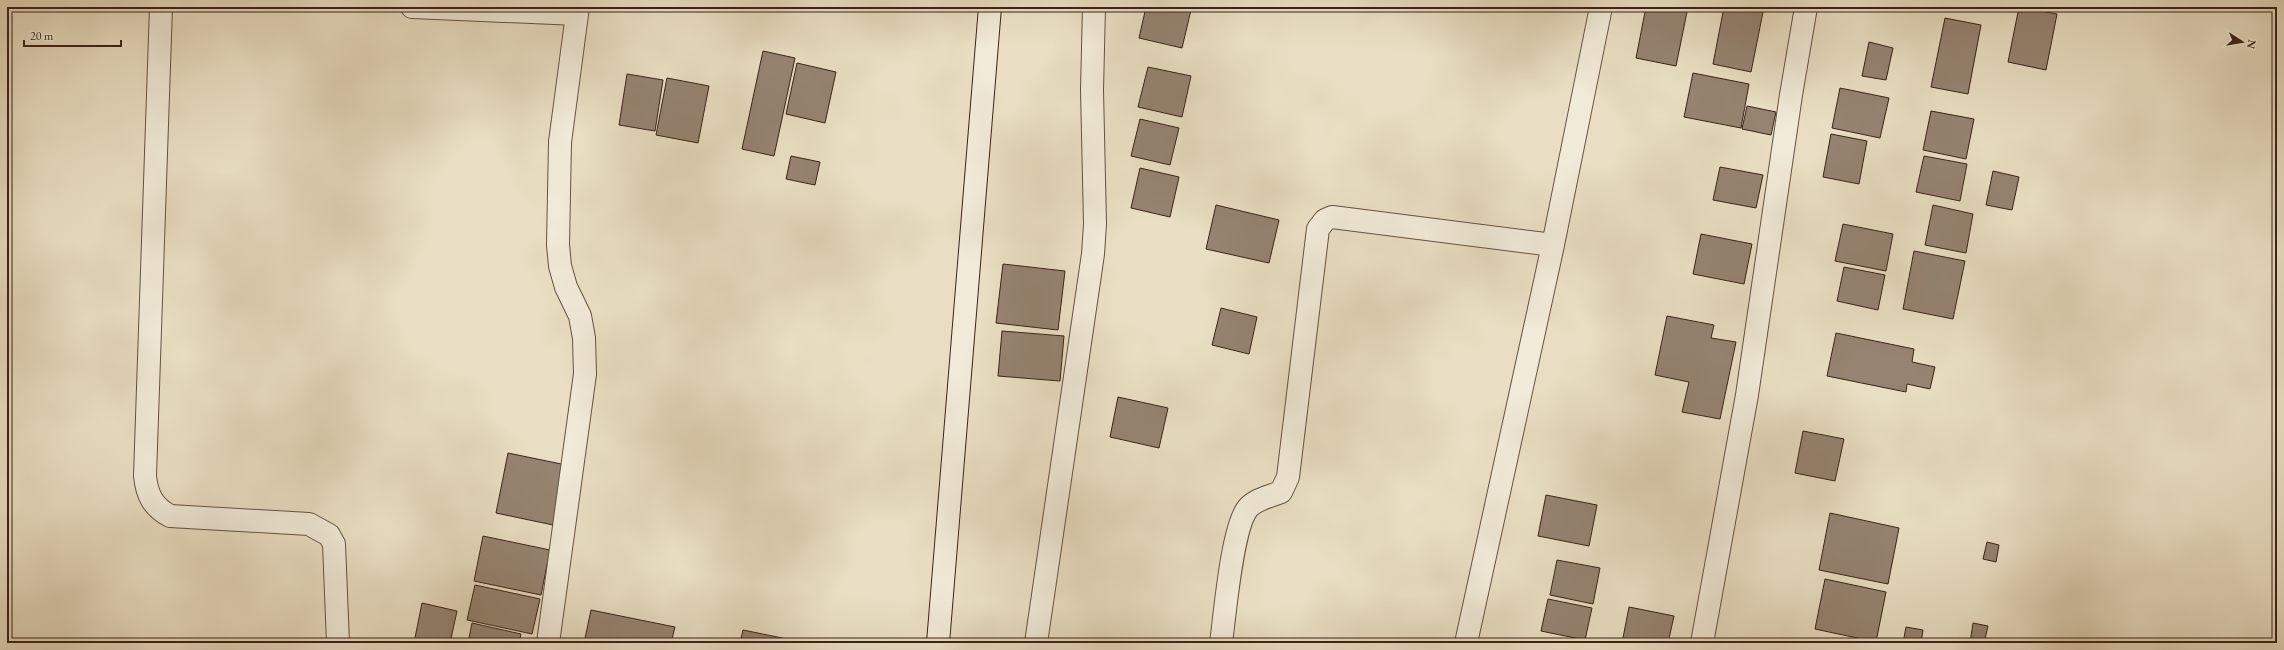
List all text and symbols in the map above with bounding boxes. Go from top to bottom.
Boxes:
scale bar [24,22,121,48]
north arrow [2222,22,2262,62]
text: 20 m [30,28,54,44]
text: N [2244,38,2260,50]

